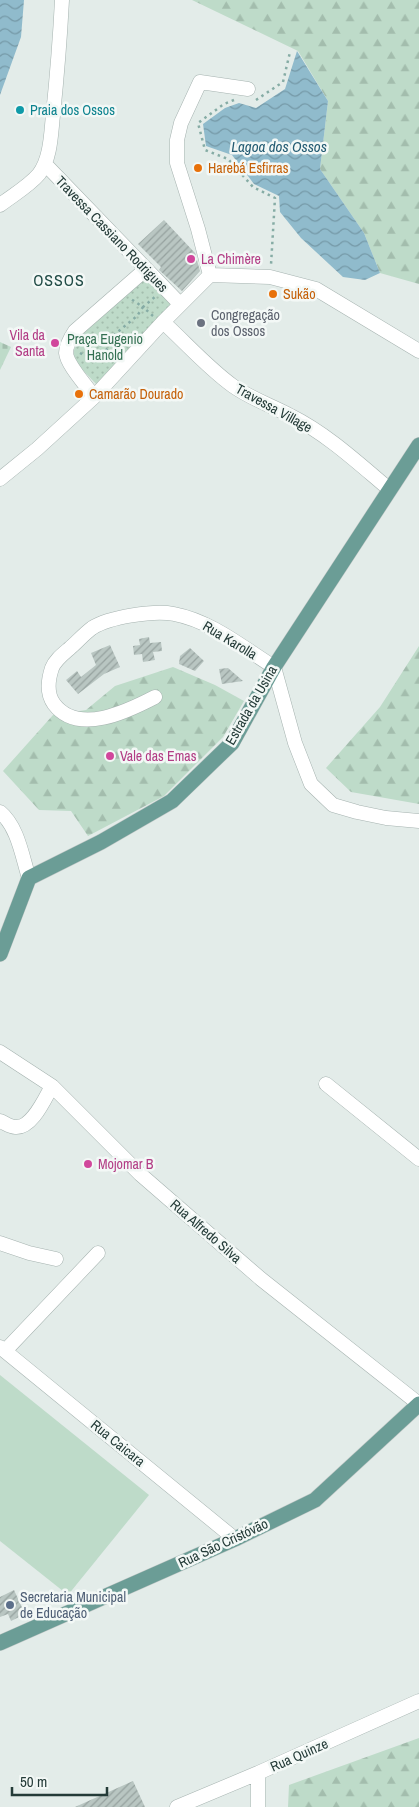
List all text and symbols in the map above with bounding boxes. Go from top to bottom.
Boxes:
place label: Praia dos Ossos [30,101,115,119]
marker: Praia dos Ossos [14,104,26,116]
water label: Lagoa dos Ossos [231,136,327,157]
place label: Harebá Esfirras [208,159,289,177]
marker: Harebá Esfirras [192,162,204,174]
street label: Travessa Cassiano Rodrigues [52,172,172,296]
place label: La Chimère [201,250,261,268]
marker: La Chimère [185,253,197,265]
district label: OSSOS [33,269,85,291]
place label: Sukão [283,285,316,303]
marker: Sukão [267,288,279,300]
place label: Congregação dos Ossos [211,306,280,340]
marker: Congregação dos Ossos [195,317,207,329]
place label: Vila da Santa [9,326,46,360]
park label: Praça Eugenio Hanold [67,330,143,364]
marker: Vila da Santa [49,337,61,349]
street label: Travessa Village [233,380,315,436]
place label: Camarão Dourado [89,385,183,403]
marker: Camarão Dourado [73,388,85,400]
street label: Rua Karolla [200,617,261,663]
street label: Estrada da Usina [221,662,281,748]
place label: Vale das Emas [120,747,197,765]
marker: Vale das Emas [104,750,116,762]
place label: Mojomar B [98,1155,154,1173]
marker: Mojomar B [82,1158,94,1170]
street label: Rua Alfredo Silva [167,1195,246,1267]
street label: Rua Caicara [87,1416,149,1471]
street label: Rua São Cristóvão [175,1514,271,1572]
place label: Secretaria Municipal de Educação [20,1588,126,1622]
marker: Secretaria Municipal de Educação [4,1599,16,1611]
street label: Rua Quinze [267,1734,331,1776]
scale bar [12,1764,108,1796]
text: 50 m [20,1771,47,1792]

